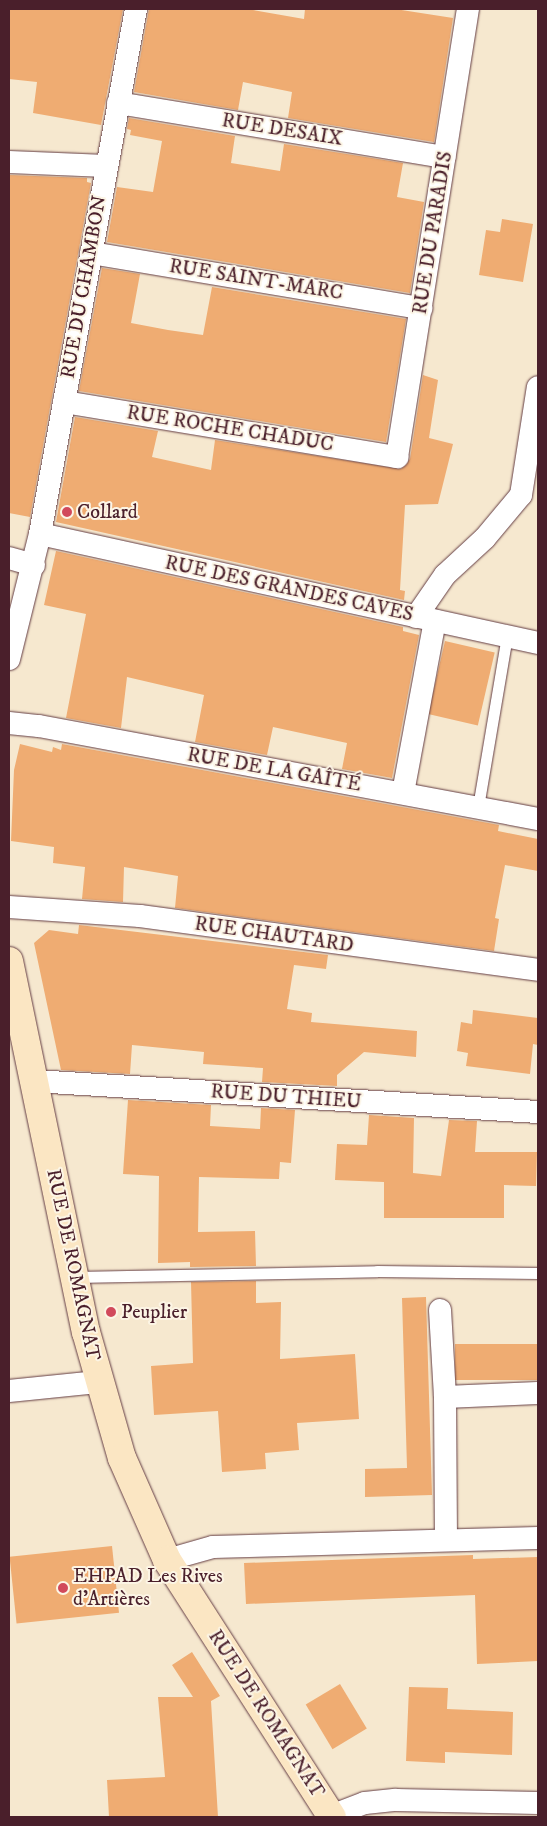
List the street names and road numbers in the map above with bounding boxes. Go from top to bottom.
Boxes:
street label: RUE DESAIX [220,109,344,151]
street label: RUE DU PARADIS [408,150,458,316]
street label: RUE DU CHAMBON [56,194,112,380]
street label: RUE SAINT-MARC [167,254,345,306]
street label: RUE ROCHE CHADUC [125,401,335,457]
street label: RUE DES GRANDES CAVES [163,551,415,627]
street label: RUE DE LA GAÎTÉ [185,743,363,797]
street label: RUE CHAUTARD [193,912,355,958]
street label: RUE DU THIEU [210,1080,362,1114]
street label: RUE DE ROMAGNAT [41,1167,105,1363]
street label: RUE DE ROMAGNAT [203,1626,329,1802]

